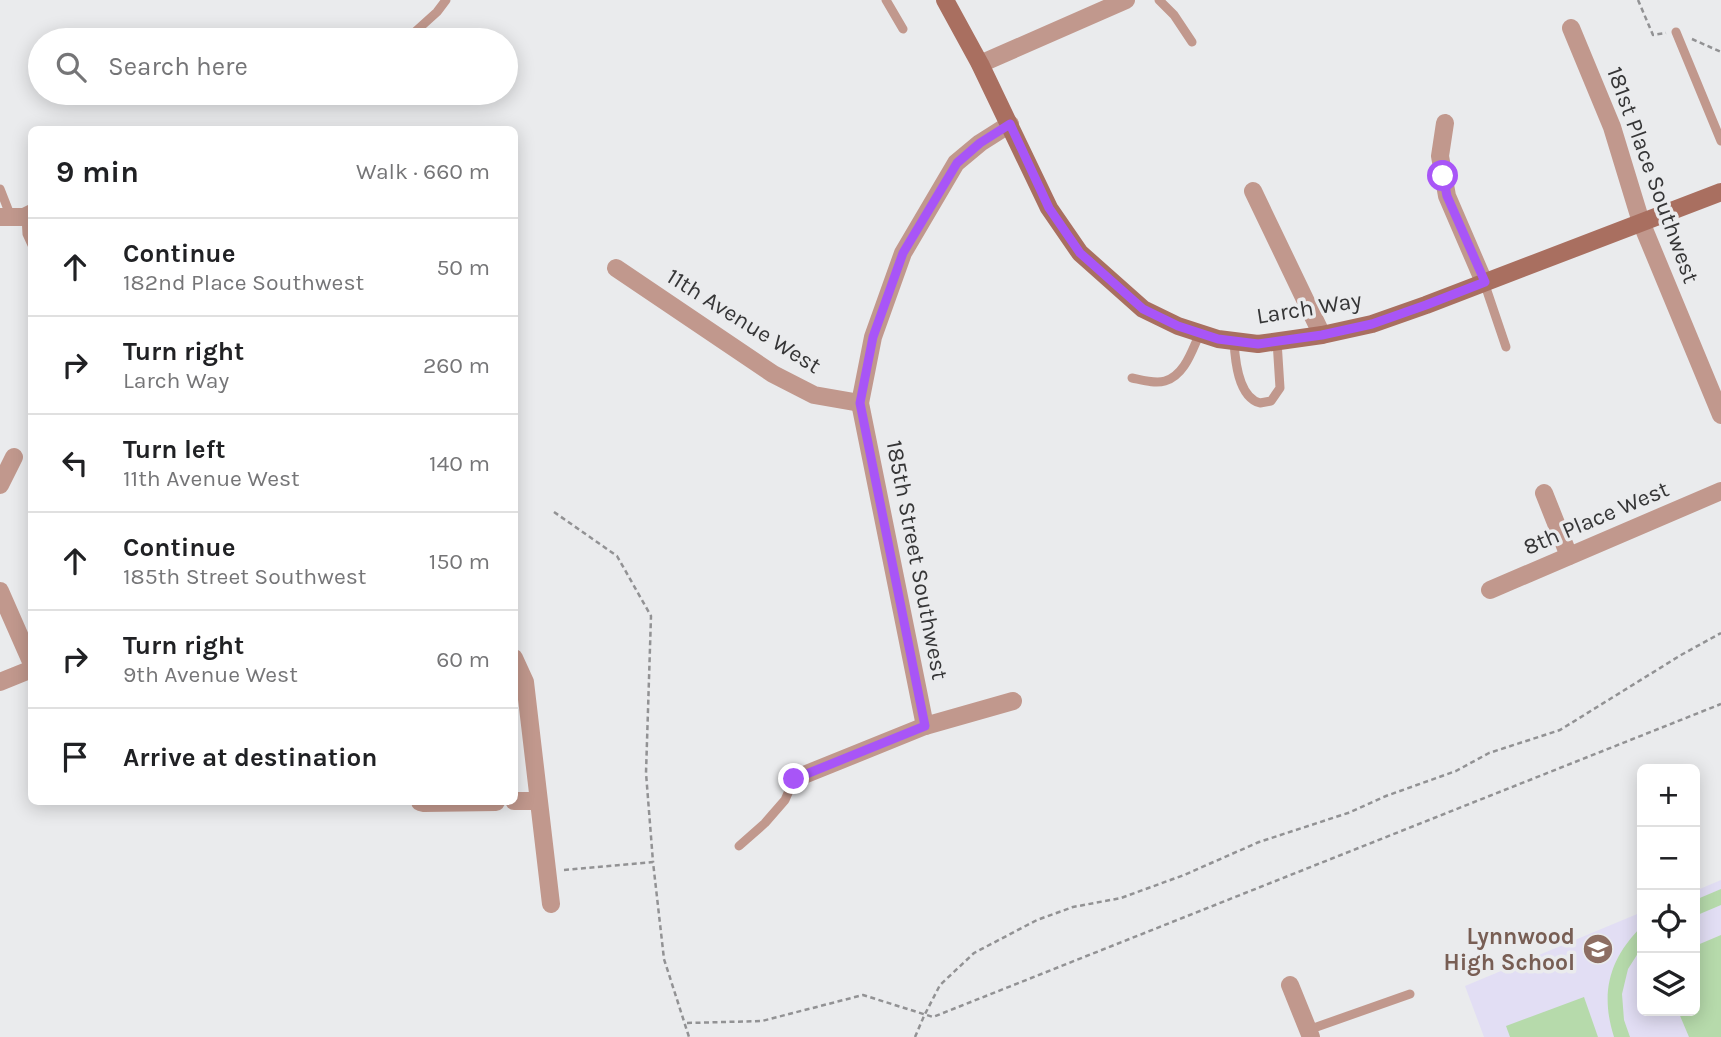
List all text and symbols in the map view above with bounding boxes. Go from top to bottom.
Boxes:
search box [28,28,518,105]
icon: search [52,48,90,86]
text: Search here [108,51,248,82]
street label: 181st Place Southwest [1601,63,1705,287]
text: 9 min [56,154,139,190]
text: Walk · 660 m [356,158,490,185]
route start [1427,160,1458,191]
text: Continue [123,238,235,269]
icon: ahead [56,248,94,286]
text: 50 m [436,254,490,281]
street label: 11th Avenue West [662,263,826,379]
text: 182nd Place Southwest [123,269,364,296]
street label: Larch Way [1254,286,1364,330]
text: Turn right [123,336,244,367]
icon: right [56,346,94,384]
text: 260 m [423,352,490,379]
text: Larch Way [123,367,229,394]
text: Turn left [123,434,225,465]
street label: 185th Street Southwest [881,438,954,682]
icon: left [56,444,94,482]
text: 140 m [429,450,490,477]
text: 11th Avenue West [123,465,300,492]
street label: 8th Place West [1519,475,1673,561]
text: Continue [123,532,235,563]
icon: ahead [56,542,94,580]
text: 150 m [429,548,490,575]
text: 185th Street Southwest [123,563,366,590]
text: Turn right [123,630,244,661]
icon: right [56,640,94,678]
text: 60 m [436,646,490,673]
text: 9th Avenue West [123,661,298,688]
icon: arrive [56,738,94,776]
text: Arrive at destination [123,742,377,773]
route end [778,763,809,794]
map controls [1637,764,1700,1016]
button: + [1637,764,1700,827]
button: − [1637,827,1700,890]
button: locate [1637,890,1700,953]
place label: Lynnwood High School [1443,923,1575,976]
school or university icon: Lynnwood High School [1581,932,1615,966]
button: layers [1637,953,1700,1016]

